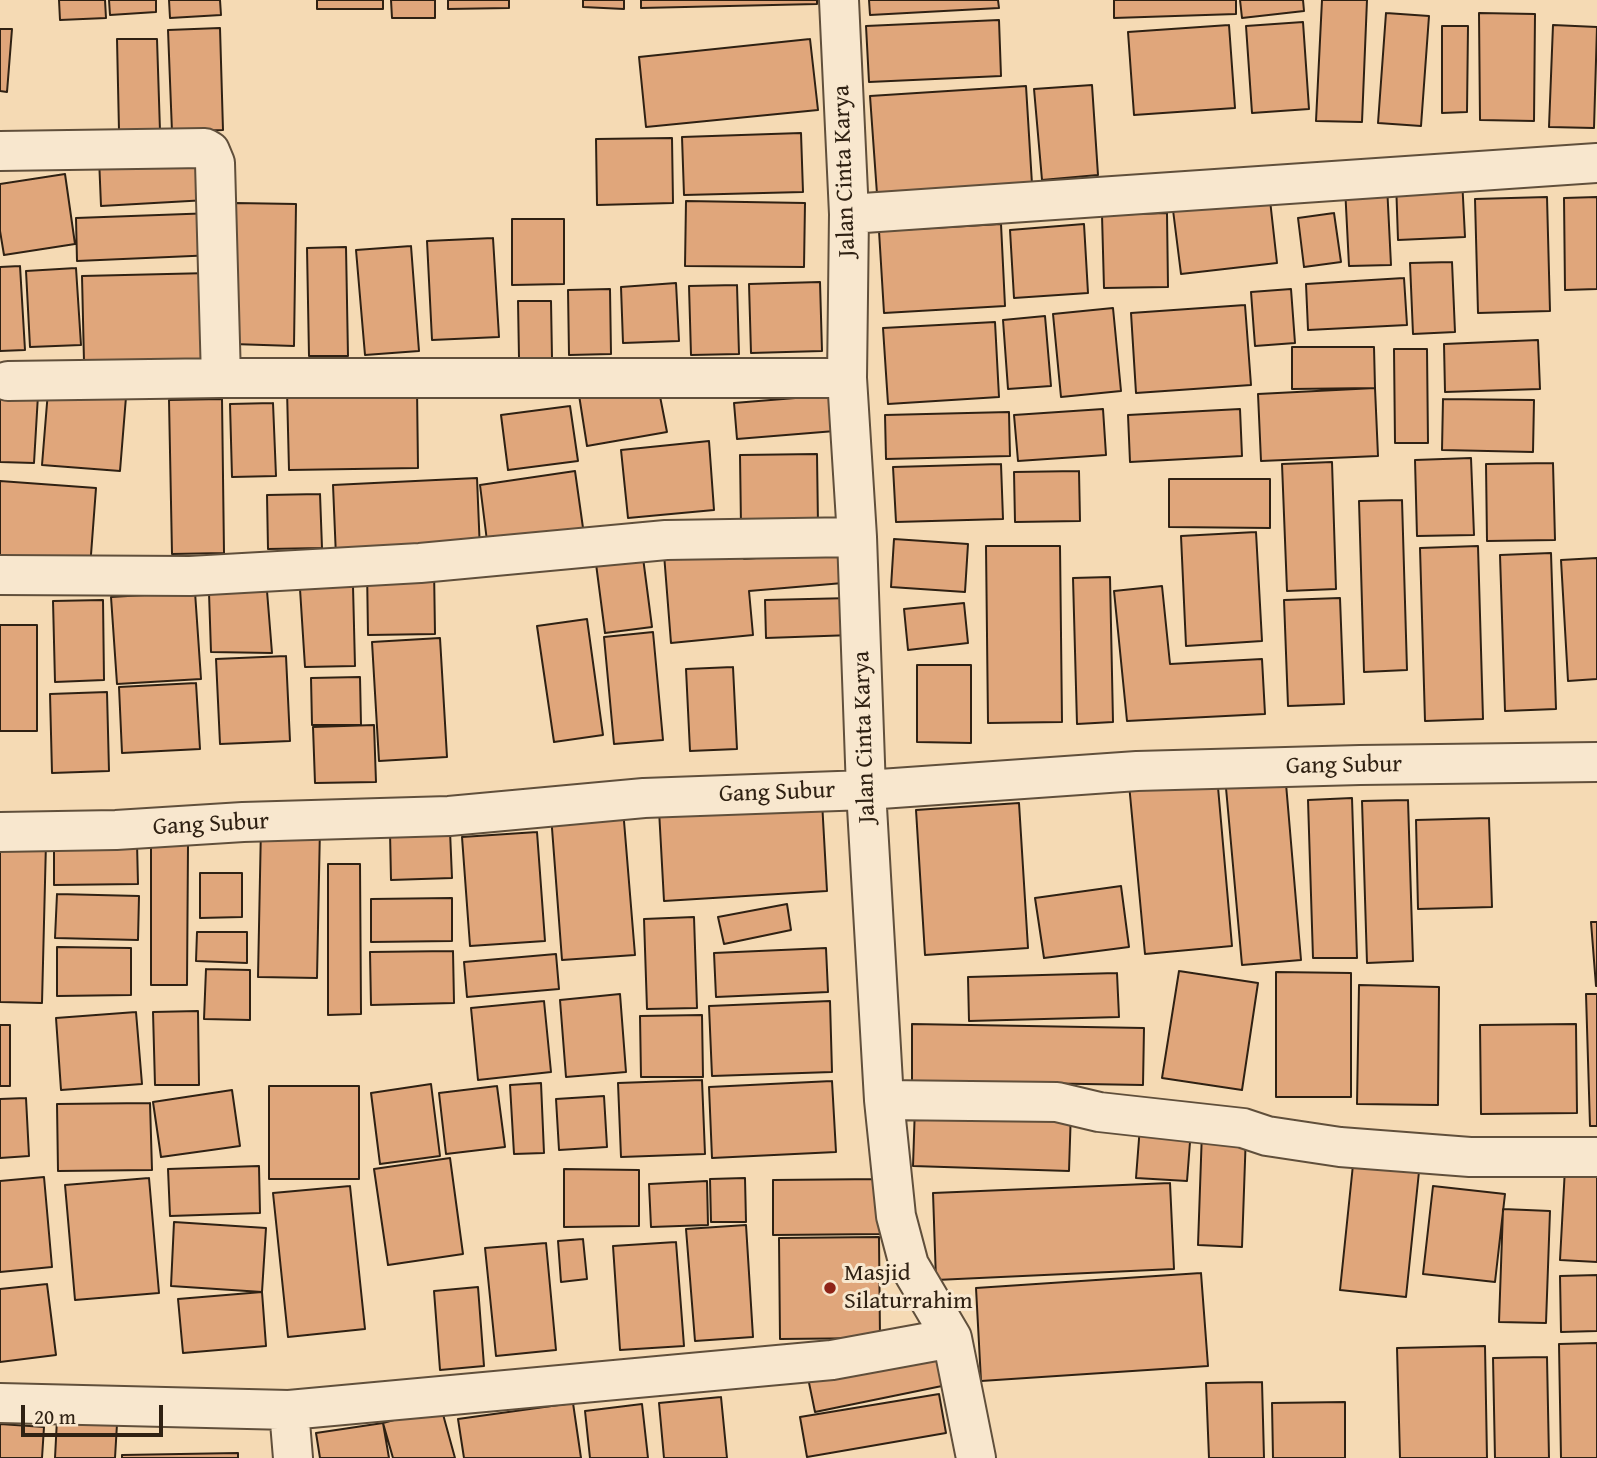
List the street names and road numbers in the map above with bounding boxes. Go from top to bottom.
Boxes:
street label: Jalan Cinta Karya [828,84,862,258]
street label: Jalan Cinta Karya [848,650,882,824]
street label: Gang Subur [1286,751,1402,781]
street label: Gang Subur [718,777,836,809]
street label: Gang Subur [152,808,270,842]

